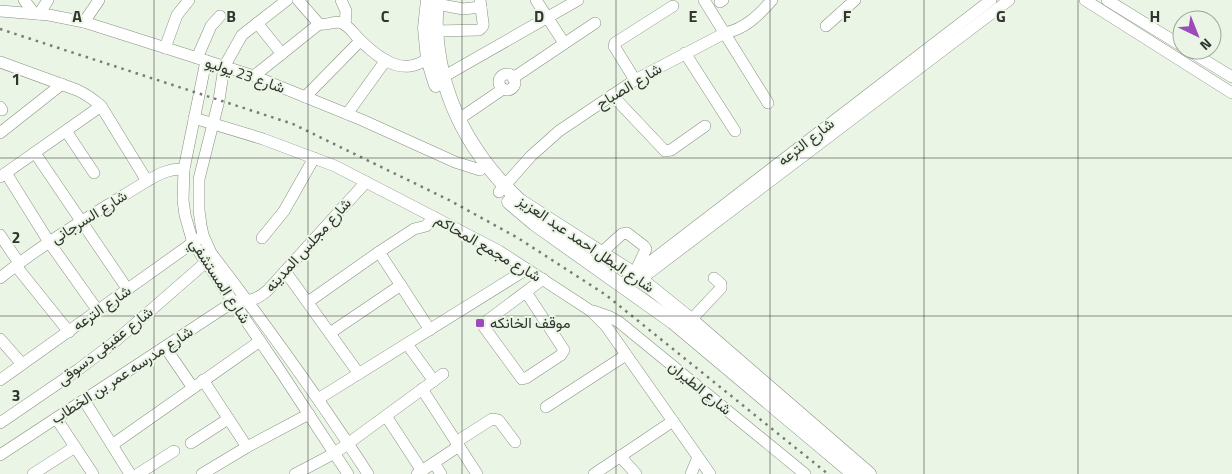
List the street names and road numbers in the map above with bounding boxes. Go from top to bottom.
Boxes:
street label: شارع 23 يوليو [202,50,288,99]
street label: شارع الصباح [591,57,666,114]
street label: شارع الترعه [772,112,839,171]
street label: شارع السرجانى [46,184,132,249]
street label: شارع البطل احمد عبد العزيز [512,189,659,298]
street label: شارع مجلس المدينه [259,192,356,297]
street label: شارع مجمع المحاكم [431,208,546,287]
street label: شارع المستشفي [182,233,257,329]
street label: شارع الترعه [68,279,136,336]
street label: شارع عفيفى دسوقى [52,300,158,391]
street label: شارع مدرسه عمر بن الخطاب [46,320,198,429]
street label: شارع الطيران [664,355,737,420]

